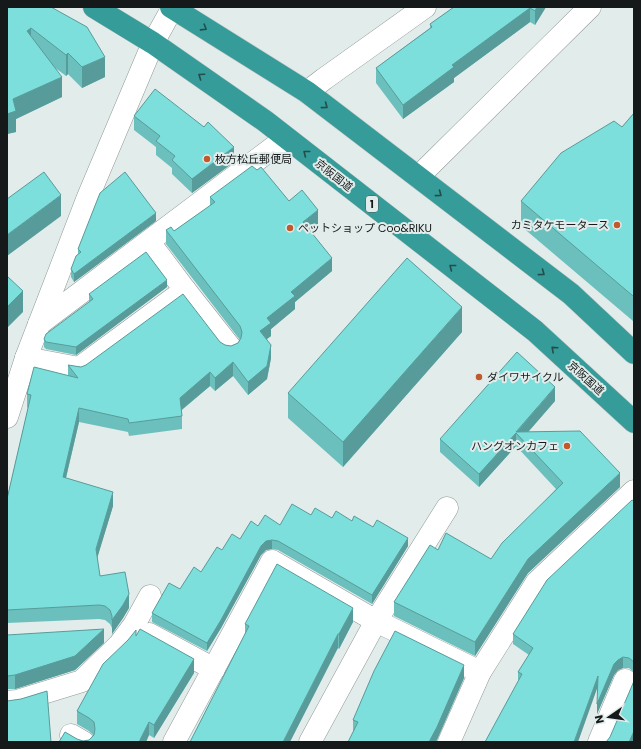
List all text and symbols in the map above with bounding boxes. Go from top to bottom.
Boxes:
one-way arrow [200,23,207,31]
one-way arrow [198,74,205,81]
one-way arrow [320,101,327,108]
one-way arrow [303,150,310,157]
place label: 枚方松丘郵便局 [215,151,292,167]
marker: 枚方松丘郵便局 [202,154,212,164]
street label: 京阪国道 [312,155,356,195]
one-way arrow [435,189,442,196]
road number: 1 [366,196,378,212]
place label: カミタケモータース [511,217,609,233]
place label: ペットショップ Coo&RIKU [298,220,432,236]
marker: カミタケモータース [612,220,622,230]
marker: ペットショップ Coo&RIKU [285,223,295,233]
one-way arrow [450,265,457,272]
one-way arrow [538,268,545,275]
one-way arrow [551,346,558,353]
street label: 京阪国道 [564,357,608,399]
place label: ダイワサイクル [487,369,563,385]
marker: ダイワサイクル [474,372,484,382]
place label: ハングオンカフェ [471,438,559,454]
marker: ハングオンカフェ [562,441,572,451]
north arrow [589,697,629,737]
text: N [591,713,608,725]

